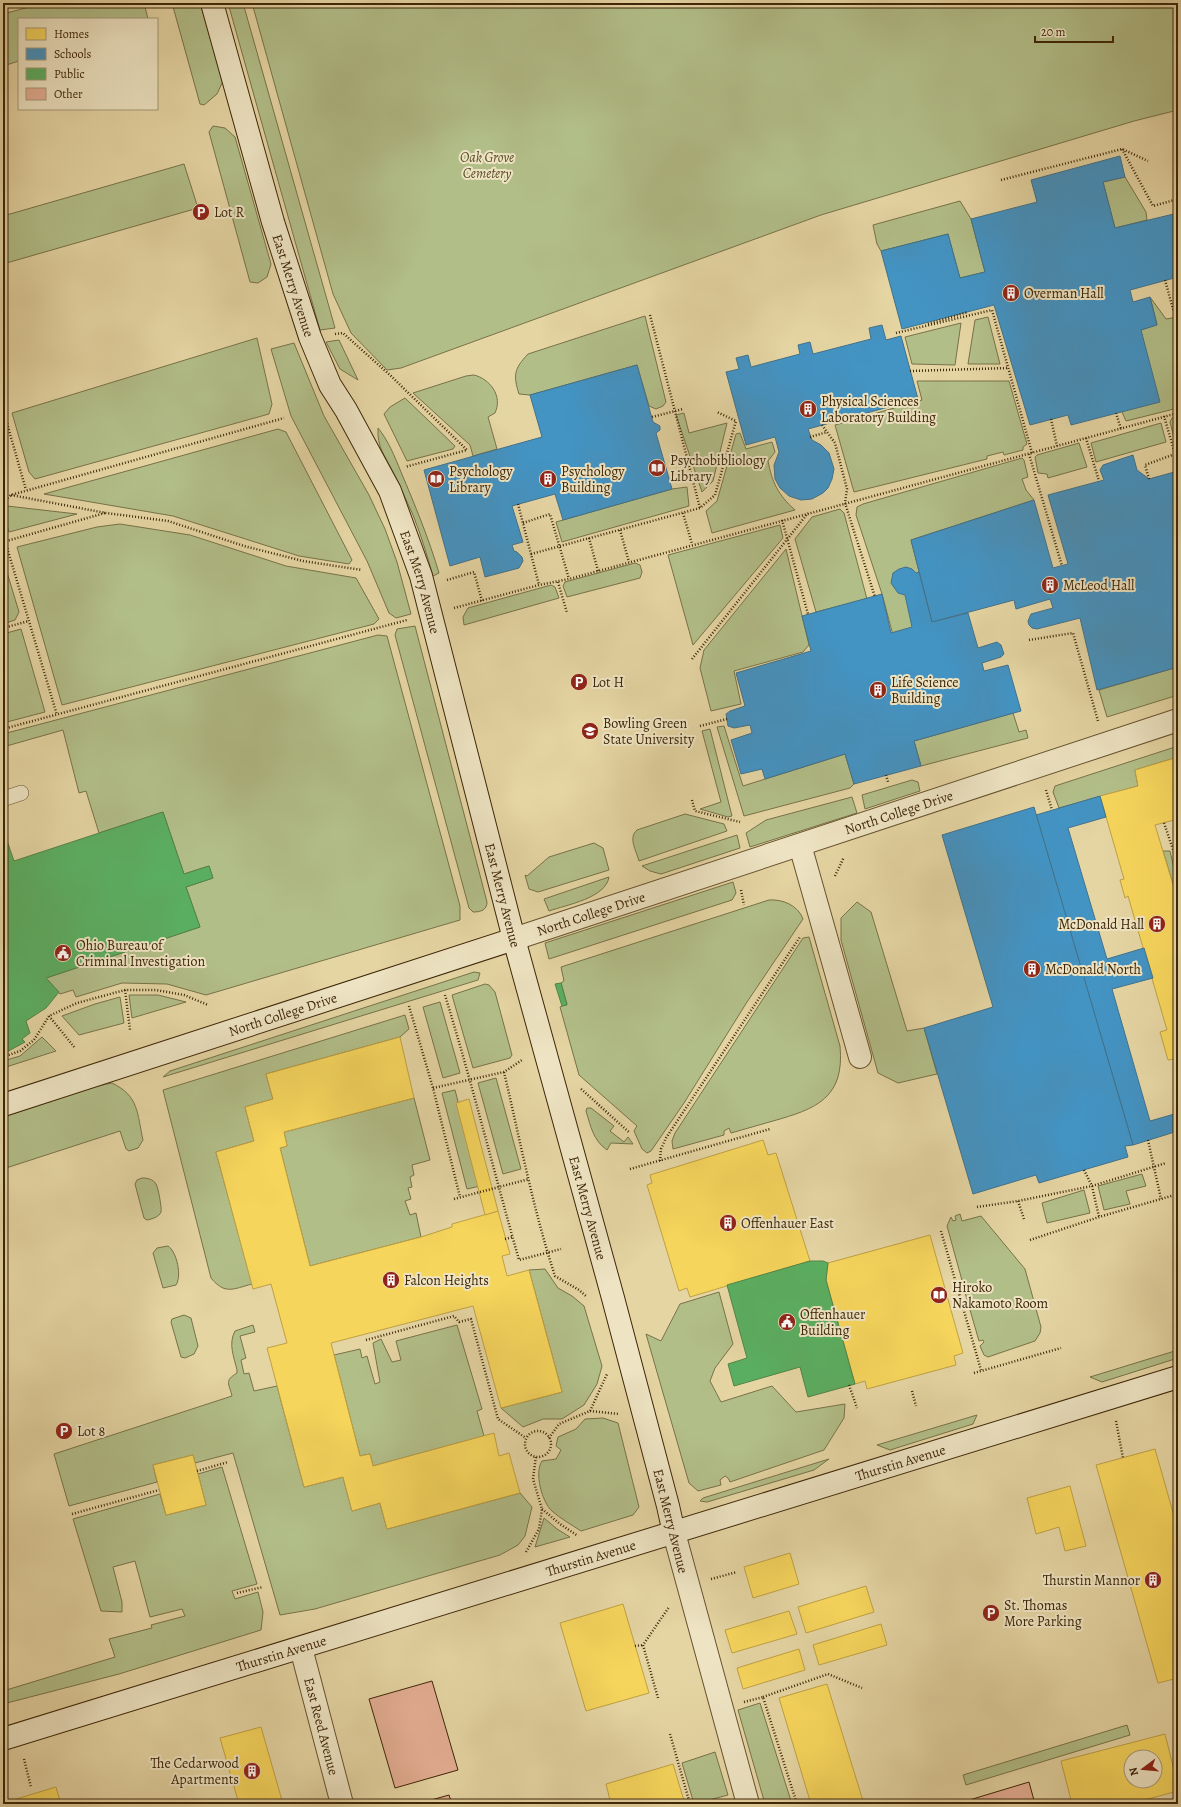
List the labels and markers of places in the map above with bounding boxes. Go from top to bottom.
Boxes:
parking icon: Lot R [191,202,211,222]
place label: Lot R [214,203,244,222]
building icon: Overman Hall [1001,283,1021,303]
place label: Overman Hall [1024,284,1104,303]
place label: Physical Sciences Laboratory Building [821,392,936,427]
building icon: Physical Sciences Laboratory Building [798,399,818,419]
place label: Psychobibliology Library [670,451,767,486]
library icon: Psychobibliology Library [647,458,667,478]
place label: Psychology Library [449,462,513,497]
place label: Psychology Building [561,462,625,497]
library icon: Psychology Library [426,469,446,489]
building icon: Psychology Building [538,469,558,489]
building icon: McLeod Hall [1040,575,1060,595]
place label: McLeod Hall [1063,576,1135,595]
parking icon: Lot H [569,672,589,692]
place label: Lot H [592,673,624,692]
place label: Life Science Building [891,673,958,708]
building icon: Life Science Building [868,680,888,700]
place label: Bowling Green State University [603,714,695,749]
school or university icon: Bowling Green State University [580,721,600,741]
building icon: McDonald Hall [1147,914,1167,934]
place label: McDonald Hall [1059,915,1145,934]
place label: Ohio Bureau of Criminal Investigation [76,936,205,971]
public building icon: Ohio Bureau of Criminal Investigation [53,943,73,963]
building icon: McDonald North [1022,959,1042,979]
place label: McDonald North [1045,960,1142,979]
building icon: Offenhauer East [718,1213,738,1233]
place label: Offenhauer East [741,1214,834,1233]
building icon: Falcon Heights [381,1270,401,1290]
place label: Falcon Heights [404,1271,489,1290]
place label: Hiroko Nakamoto Room [952,1278,1049,1313]
library icon: Hiroko Nakamoto Room [929,1285,949,1305]
place label: Offenhauer Building [800,1305,866,1340]
public building icon: Offenhauer Building [777,1312,797,1332]
parking icon: Lot 8 [54,1421,74,1441]
place label: Lot 8 [77,1422,105,1441]
building icon: Thurstin Mannor [1143,1570,1163,1590]
place label: Thurstin Mannor [1043,1571,1141,1590]
place label: St. Thomas More Parking [1004,1596,1082,1631]
parking icon: St. Thomas More Parking [981,1603,1001,1623]
place label: The Cedarwood Apartments [151,1754,239,1789]
building icon: The Cedarwood Apartments [242,1761,262,1781]

